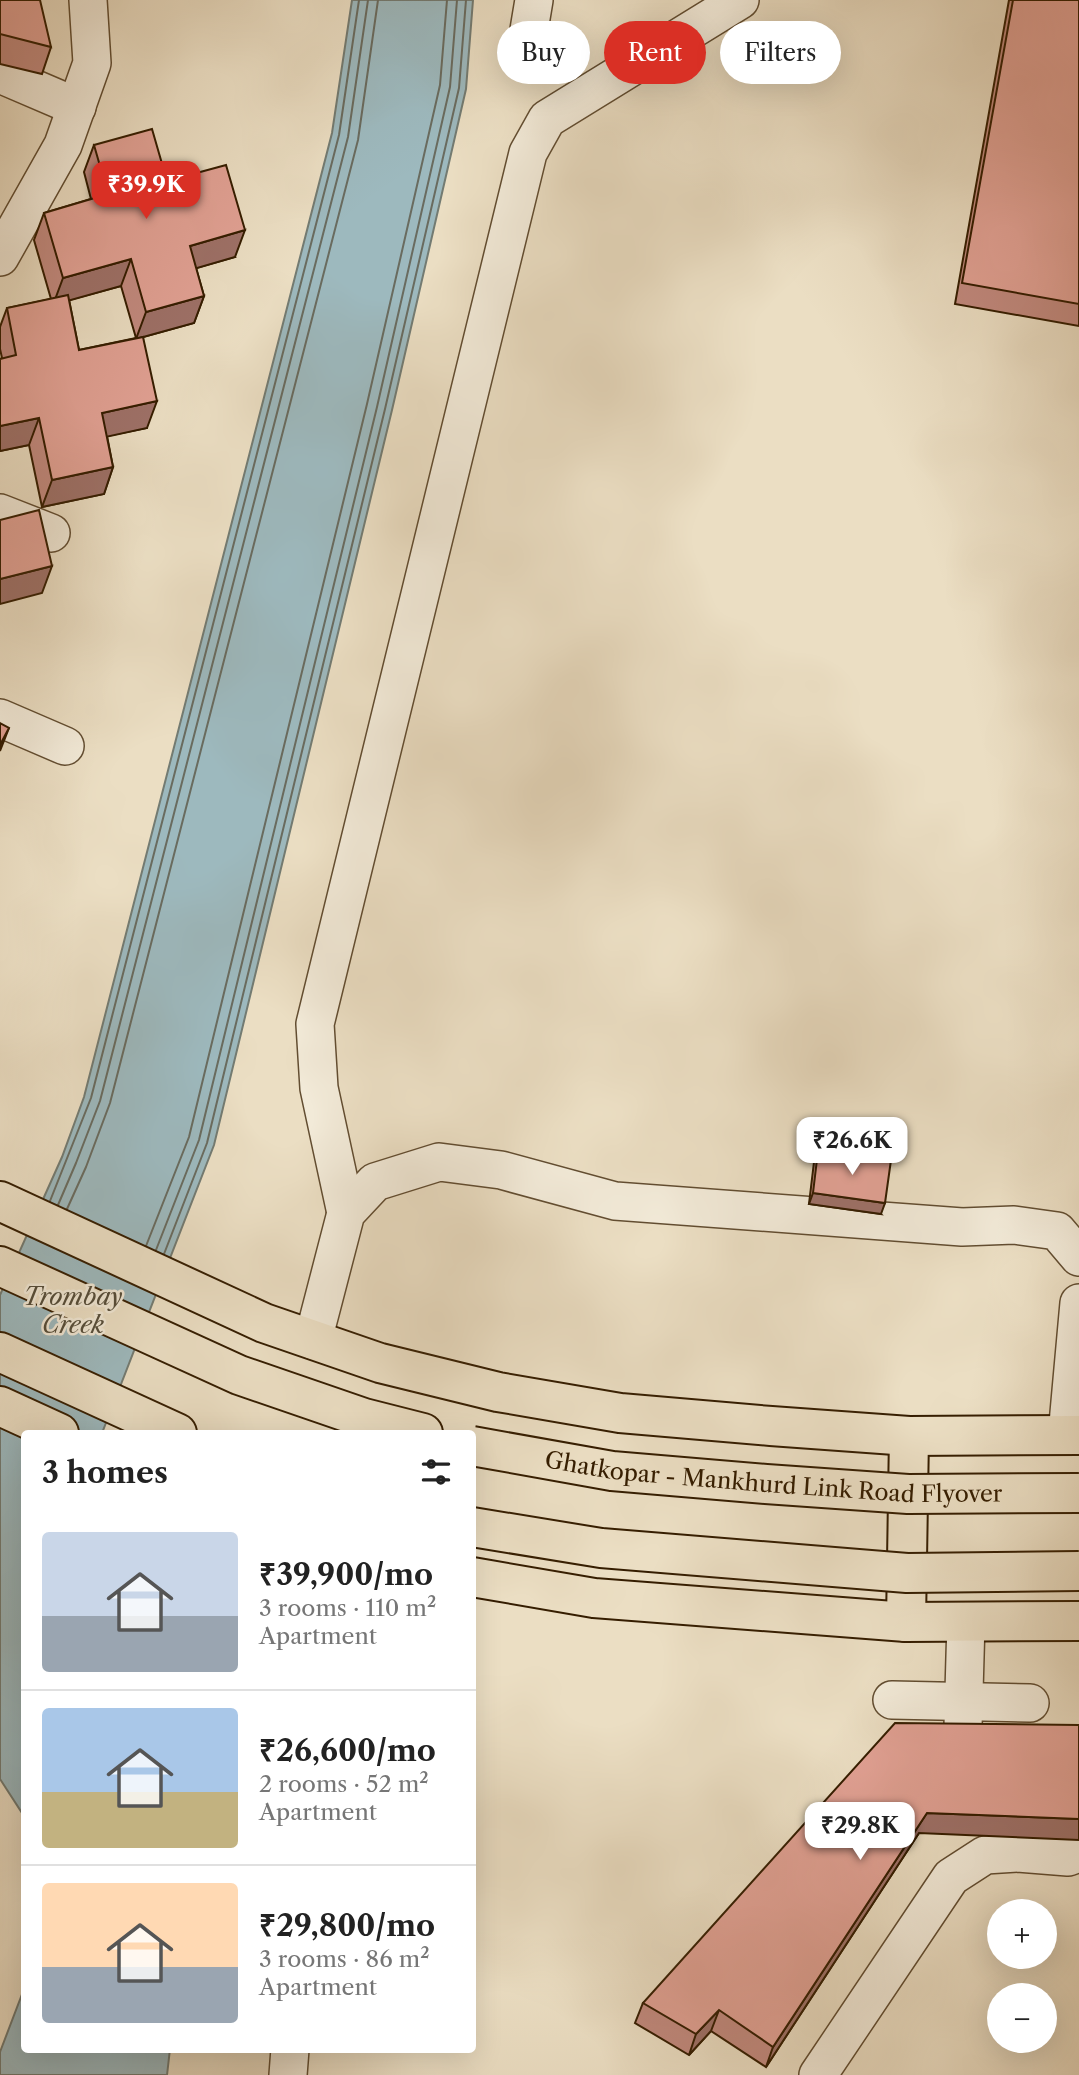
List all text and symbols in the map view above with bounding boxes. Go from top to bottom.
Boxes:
chip: Buy [497,21,590,84]
chip: Rent [604,21,706,84]
chip: Filters [720,21,841,84]
pin: ₹39.9K [89,162,203,221]
text: ₹39.9K [108,170,184,198]
pin: ₹26.6K [795,1118,909,1177]
text: ₹26.6K [813,1126,891,1154]
water label: Trombay Creek [24,1282,122,1339]
street label: Ghatkopar - Mankhurd Link Road Flyover [543,1445,1003,1508]
icon: filters [417,1453,455,1491]
text: 3 homes [42,1454,168,1491]
text: ₹39,900/mo [259,1556,433,1593]
icon: home [98,1560,182,1644]
text: 3 rooms · 110 m² [259,1594,436,1622]
text: Apartment [259,1622,377,1650]
text: ₹26,600/mo [259,1732,436,1769]
icon: home [98,1736,182,1820]
text: 2 rooms · 52 m² [259,1770,429,1798]
text: Apartment [259,1798,377,1826]
pin: ₹29.8K [803,1802,917,1862]
text: ₹29.8K [821,1811,899,1839]
map controls [987,1899,1057,2053]
button: + [987,1899,1057,1969]
text: ₹29,800/mo [259,1907,435,1944]
icon: home [98,1911,182,1995]
text: 3 rooms · 86 m² [259,1945,430,1973]
text: Apartment [259,1973,377,2001]
button: − [987,1983,1057,2053]

